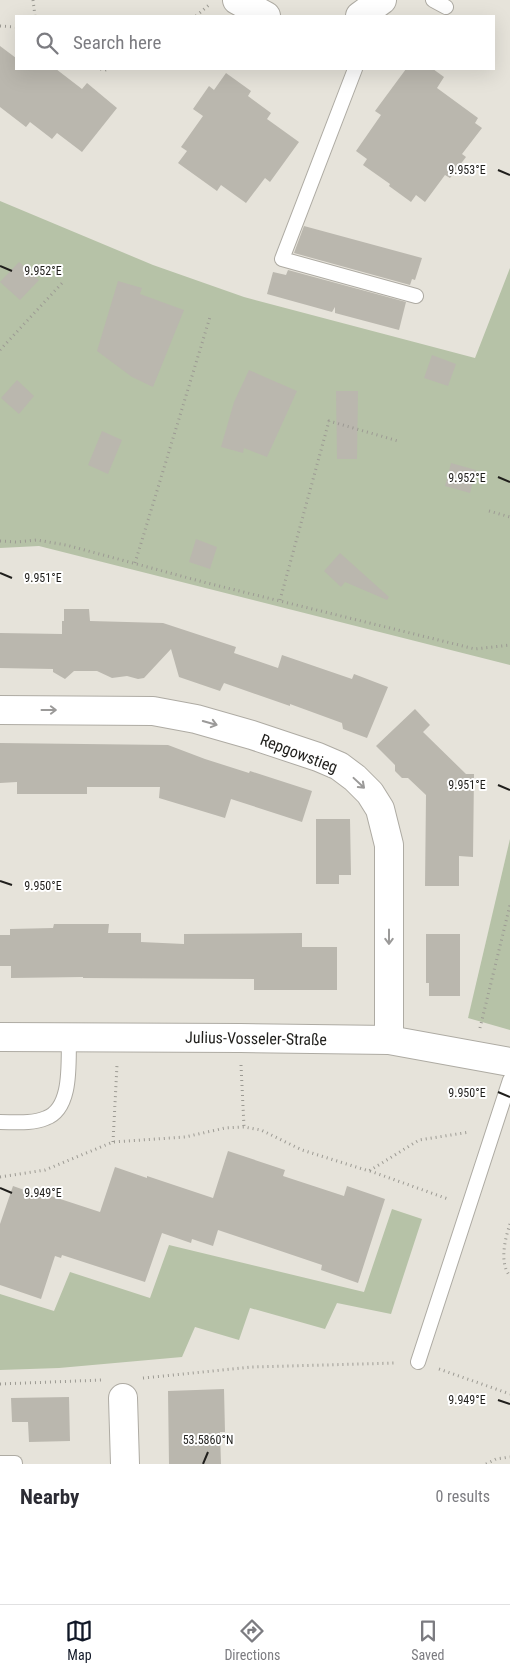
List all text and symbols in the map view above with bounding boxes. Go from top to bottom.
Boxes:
search box [15,15,495,70]
icon: search [33,29,61,57]
text: Search here [73,31,161,54]
text: 9.953°E [448,163,486,177]
text: 9.952°E [24,264,62,278]
text: 9.952°E [448,471,486,485]
text: 9.951°E [24,571,62,585]
one-way arrow [40,705,56,715]
one-way arrow [202,719,218,728]
street label: Repgowstieg [257,730,340,777]
one-way arrow [353,777,366,789]
text: 9.951°E [448,778,486,792]
text: 9.950°E [24,879,62,893]
one-way arrow [384,928,394,944]
street label: Julius-Vosseler-Straße [185,1028,327,1049]
text: 9.950°E [448,1086,486,1100]
text: 9.949°E [24,1186,62,1200]
text: 9.949°E [448,1393,486,1407]
text: 53.5860°N [183,1433,233,1447]
text: Nearby [20,1485,79,1509]
text: 0 results [435,1487,490,1506]
tab: Map [65,1617,93,1663]
tab: Directions [224,1617,280,1663]
tab: Saved [411,1617,445,1663]

